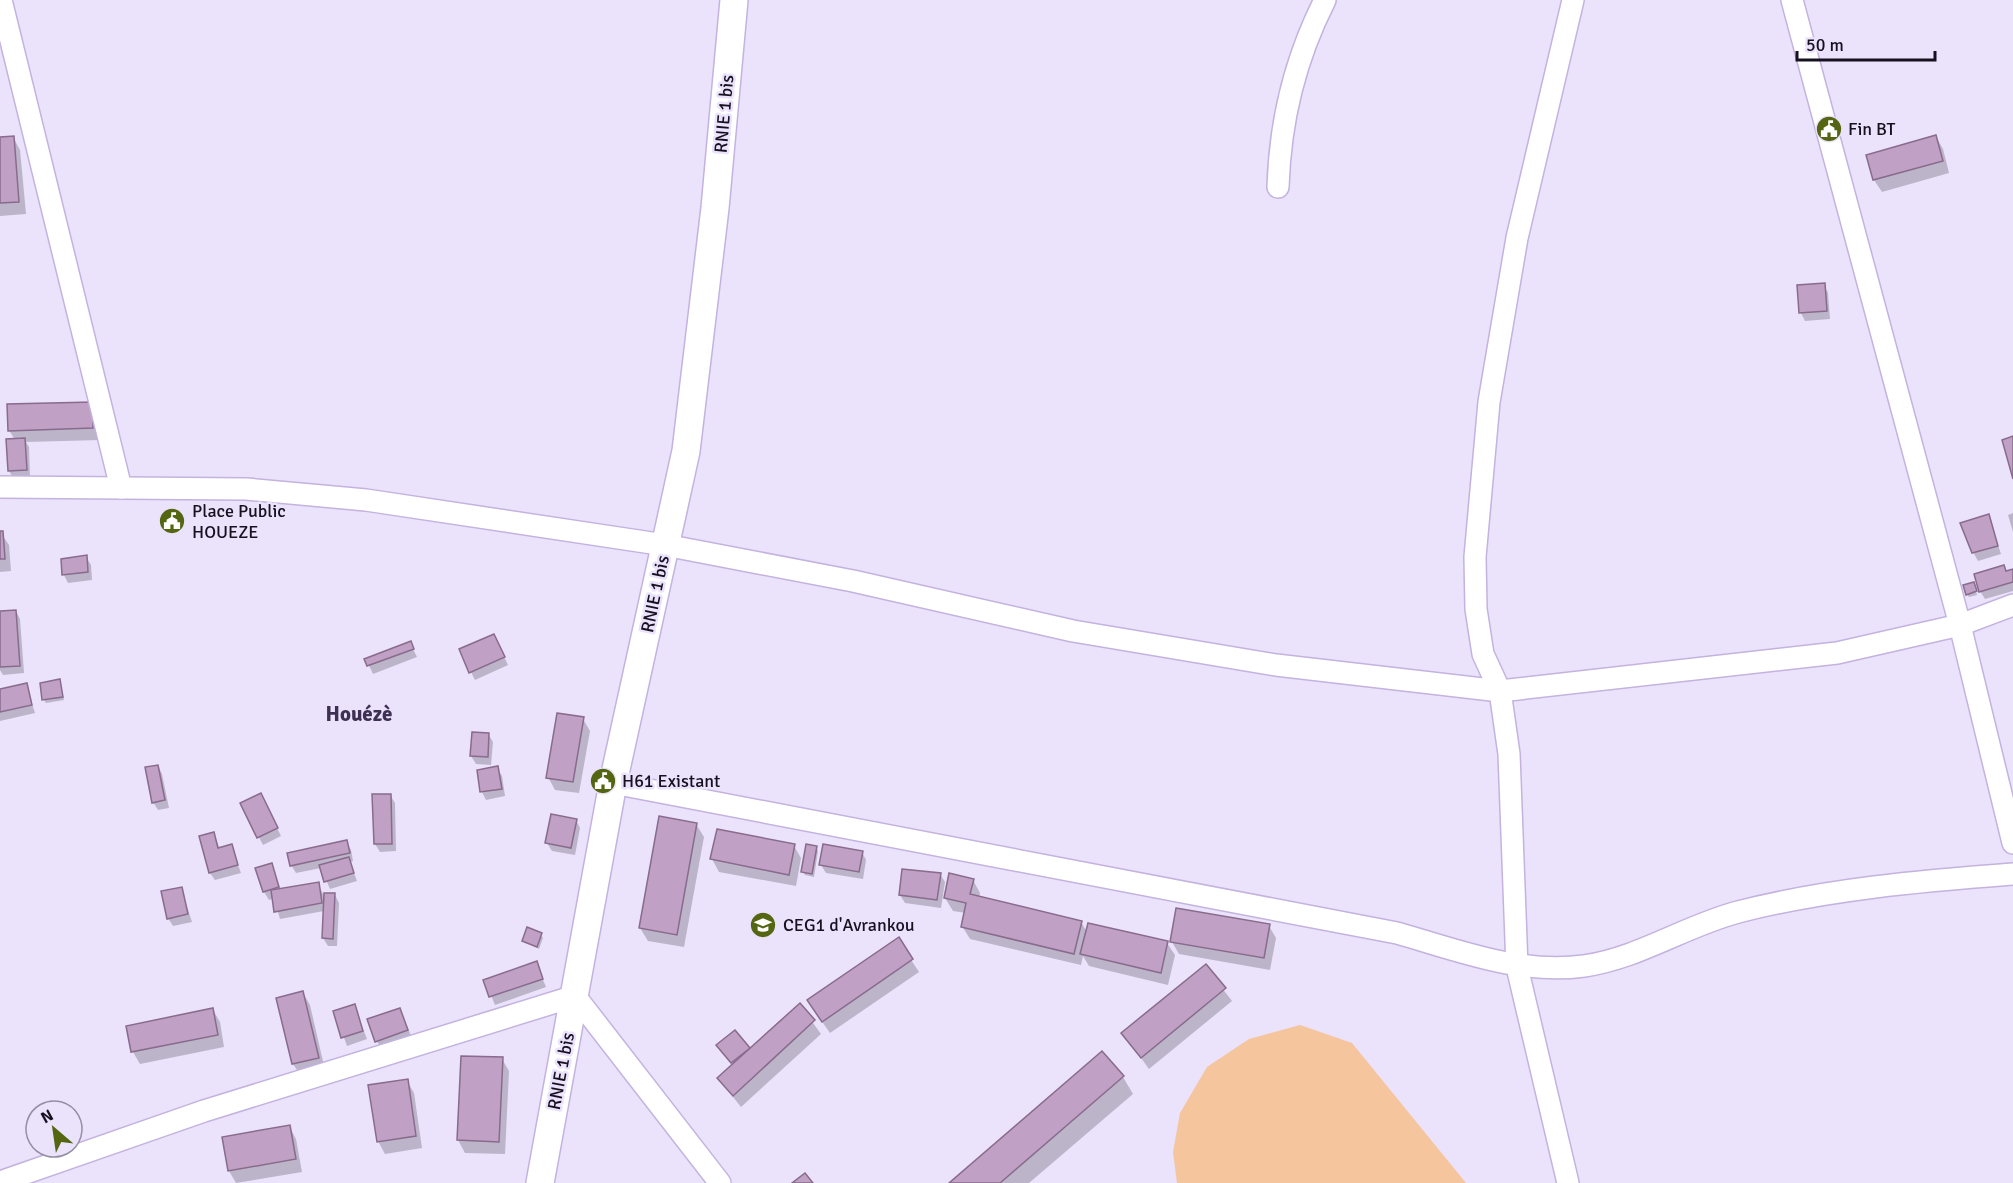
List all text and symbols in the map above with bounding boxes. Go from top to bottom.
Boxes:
scale bar [1797,24,1935,62]
text: 50 m [1806,34,1844,56]
street label: RNIE 1 bis [710,74,738,154]
public building icon: Fin BT [1814,114,1844,144]
place label: Fin BT [1848,118,1896,140]
place label: Place Public HOUEZE [192,500,286,543]
public building icon: Place Public HOUEZE [157,506,187,536]
street label: RNIE 1 bis [636,553,674,635]
district label: Houézè [326,701,392,727]
public building icon: H61 Existant [588,766,618,796]
place label: H61 Existant [622,770,720,792]
school or university icon: CEG1 d'Avrankou [748,910,778,940]
place label: CEG1 d'Avrankou [783,914,915,936]
street label: RNIE 1 bis [543,1030,579,1112]
north arrow [24,1099,84,1159]
text: N [37,1105,57,1128]

